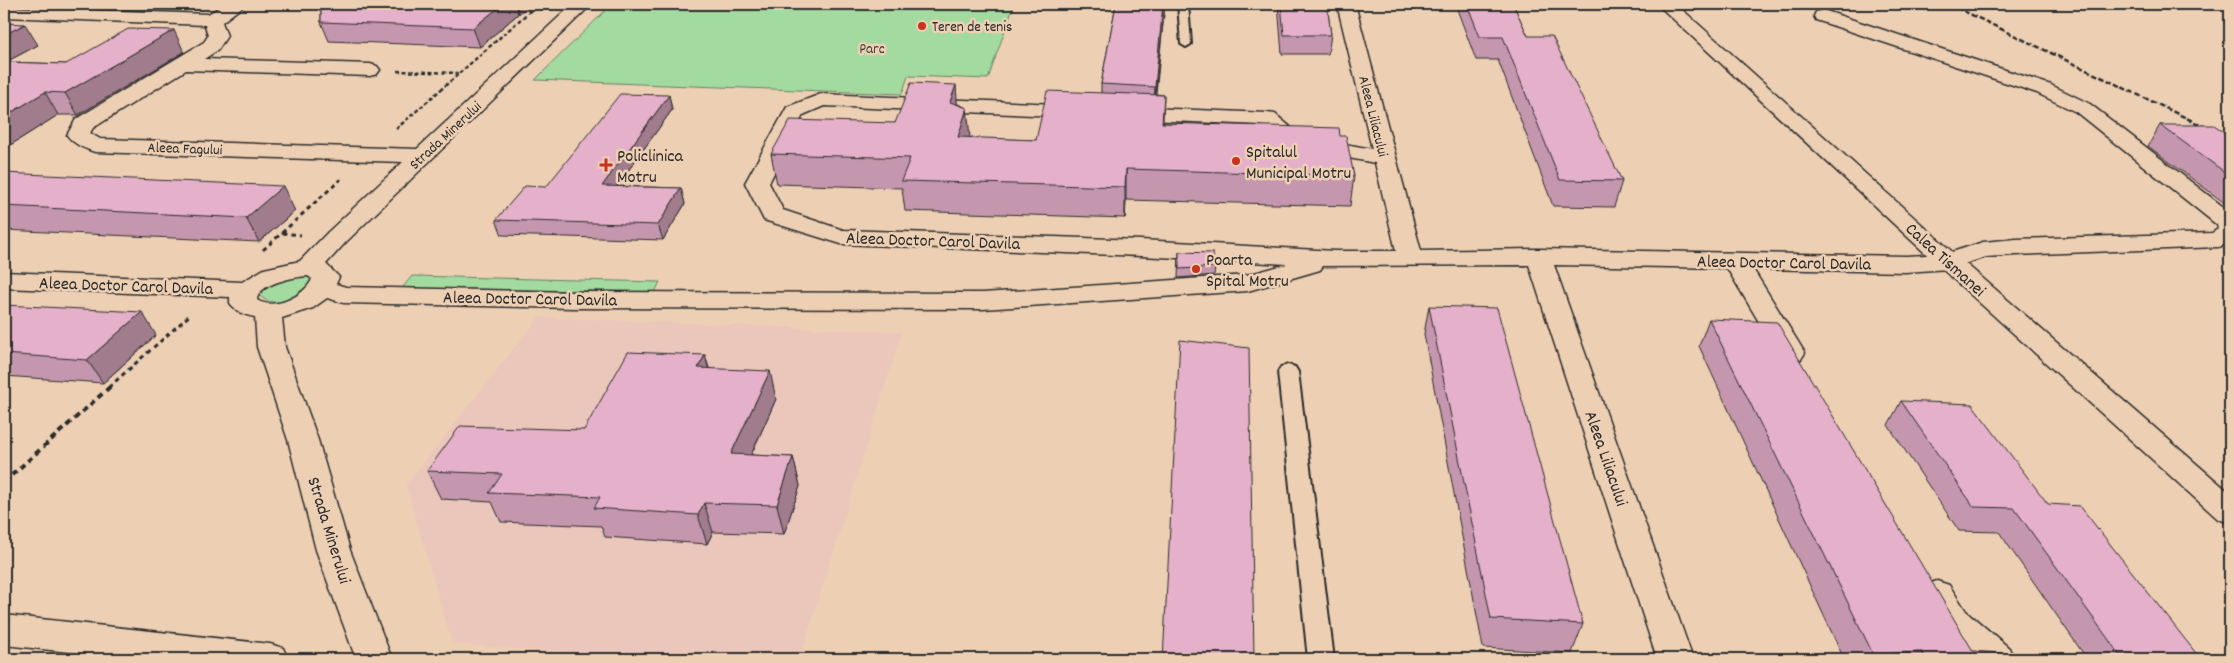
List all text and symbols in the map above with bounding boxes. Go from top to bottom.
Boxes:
place label: Teren de tenis [932,17,1012,39]
marker: Teren de tenis [916,20,928,32]
park label: Parc [859,39,885,61]
street label: Aleea Liliacului [1351,74,1393,160]
street label: Strada Minerului [405,97,488,176]
street label: Aleea Fagului [147,138,223,162]
place label: Spitalul Municipal Motru [1246,141,1351,187]
place label: Policlinica Motru [617,145,683,191]
marker: Spitalul Municipal Motru [1230,155,1242,167]
marker: Policlinica Motru [599,158,613,172]
street label: Calea Tismanei [1899,218,1990,304]
street label: Aleea Doctor Carol Davila [845,227,1021,258]
place label: Poarta Spital Motru [1206,249,1289,295]
street label: Aleea Doctor Carol Davila [1697,250,1872,279]
marker: Poarta Spital Motru [1190,263,1202,275]
street label: Aleea Doctor Carol Davila [38,272,214,303]
street label: Aleea Doctor Carol Davila [443,286,618,315]
street label: Aleea Liliacului [1577,408,1633,510]
street label: Strada Minerului [299,474,356,587]

